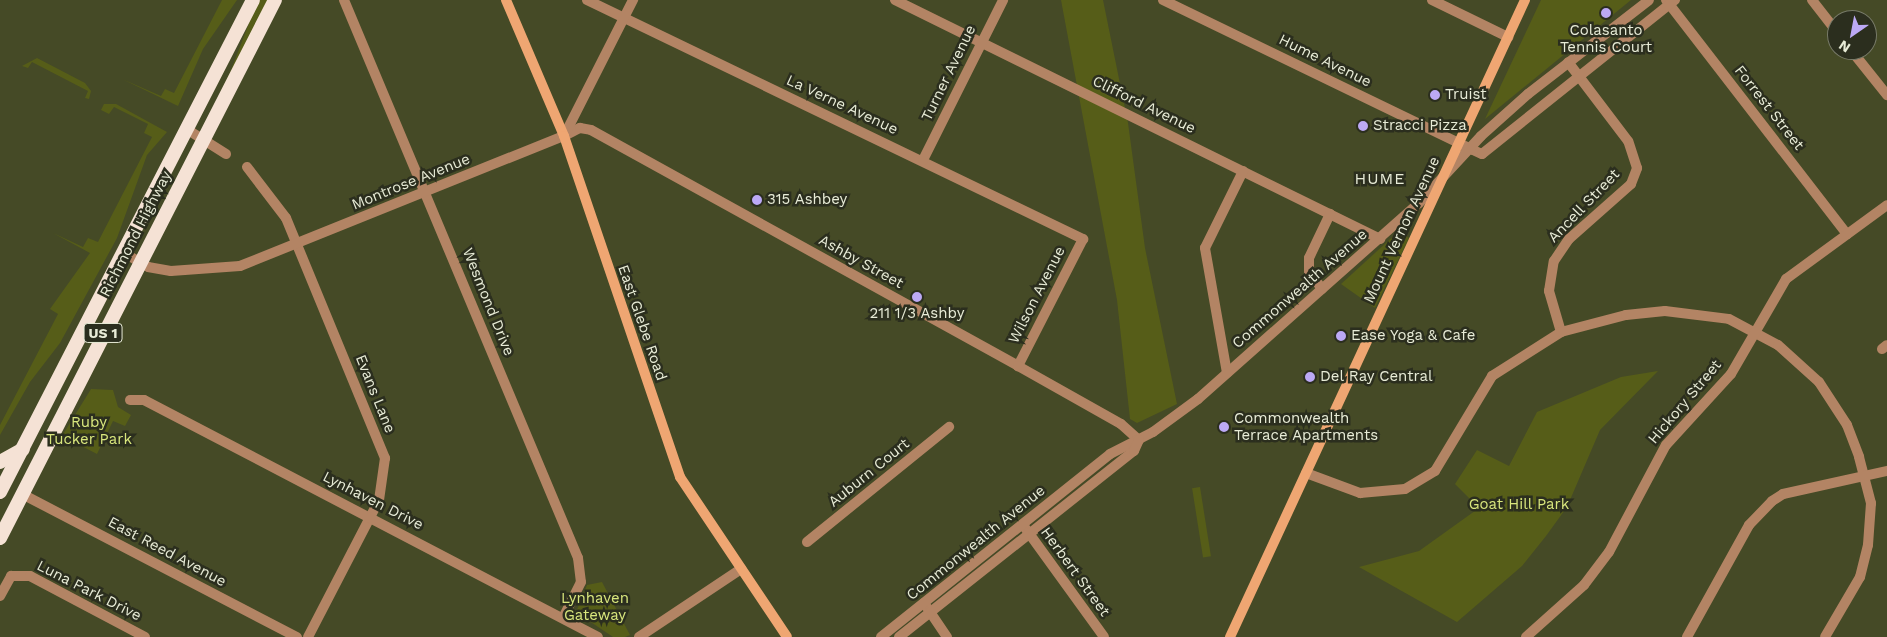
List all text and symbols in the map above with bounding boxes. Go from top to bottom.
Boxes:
marker: Colasanto Tennis Court [1600,7,1612,19]
north arrow [1827,10,1877,60]
place label: Colasanto Tennis Court [1560,21,1652,56]
street label: Turner Avenue [918,22,980,124]
street label: Hume Avenue [1276,31,1374,91]
text: N [1836,37,1853,56]
street label: Forrest Street [1730,62,1808,154]
street label: La Verne Avenue [783,71,901,139]
street label: Clifford Avenue [1089,72,1199,138]
place label: Truist [1445,86,1487,104]
marker: Truist [1429,89,1441,101]
place label: Stracci Pizza [1373,117,1467,135]
marker: Stracci Pizza [1357,120,1369,132]
street label: Montrose Avenue [349,150,473,214]
street label: Mount Vernon Avenue [1360,153,1444,307]
street label: Ancell Street [1544,165,1624,247]
street label: Richmond Highway [96,168,176,300]
district label: HUME [1354,169,1406,189]
place label: 315 Ashbey [767,191,848,209]
marker: 315 Ashbey [751,194,763,206]
street label: Commonwealth Avenue [1229,225,1371,353]
street label: Ashby Street [815,231,907,293]
street label: Wilson Avenue [1005,243,1069,347]
street label: Wesmond Drive [458,245,518,359]
street label: East Glebe Road [614,263,670,383]
marker: 211 1/3 Ashby [911,291,923,303]
place label: 211 1/3 Ashby [869,305,965,323]
road number: US 1 [83,322,123,344]
place label: Ease Yoga & Cafe [1351,327,1476,345]
marker: Ease Yoga & Cafe [1335,330,1347,342]
street label: Evans Lane [351,352,399,436]
street label: Hickory Street [1644,356,1726,448]
place label: Del Ray Central [1320,368,1433,386]
marker: Del Ray Central [1304,371,1316,383]
place label: Commonwealth Terrace Apartments [1234,409,1379,444]
park label: Ruby Tucker Park [46,413,132,448]
marker: Commonwealth Terrace Apartments [1218,421,1230,433]
street label: Auburn Court [825,435,913,511]
street label: Lynhaven Drive [320,468,426,534]
street label: Commonwealth Avenue [903,481,1049,605]
park label: Goat Hill Park [1468,496,1570,514]
street label: East Reed Avenue [105,513,229,591]
street label: Herbert Street [1037,524,1113,620]
street label: Luna Park Drive [33,557,145,625]
park label: Lynhaven Gateway [561,589,629,624]

